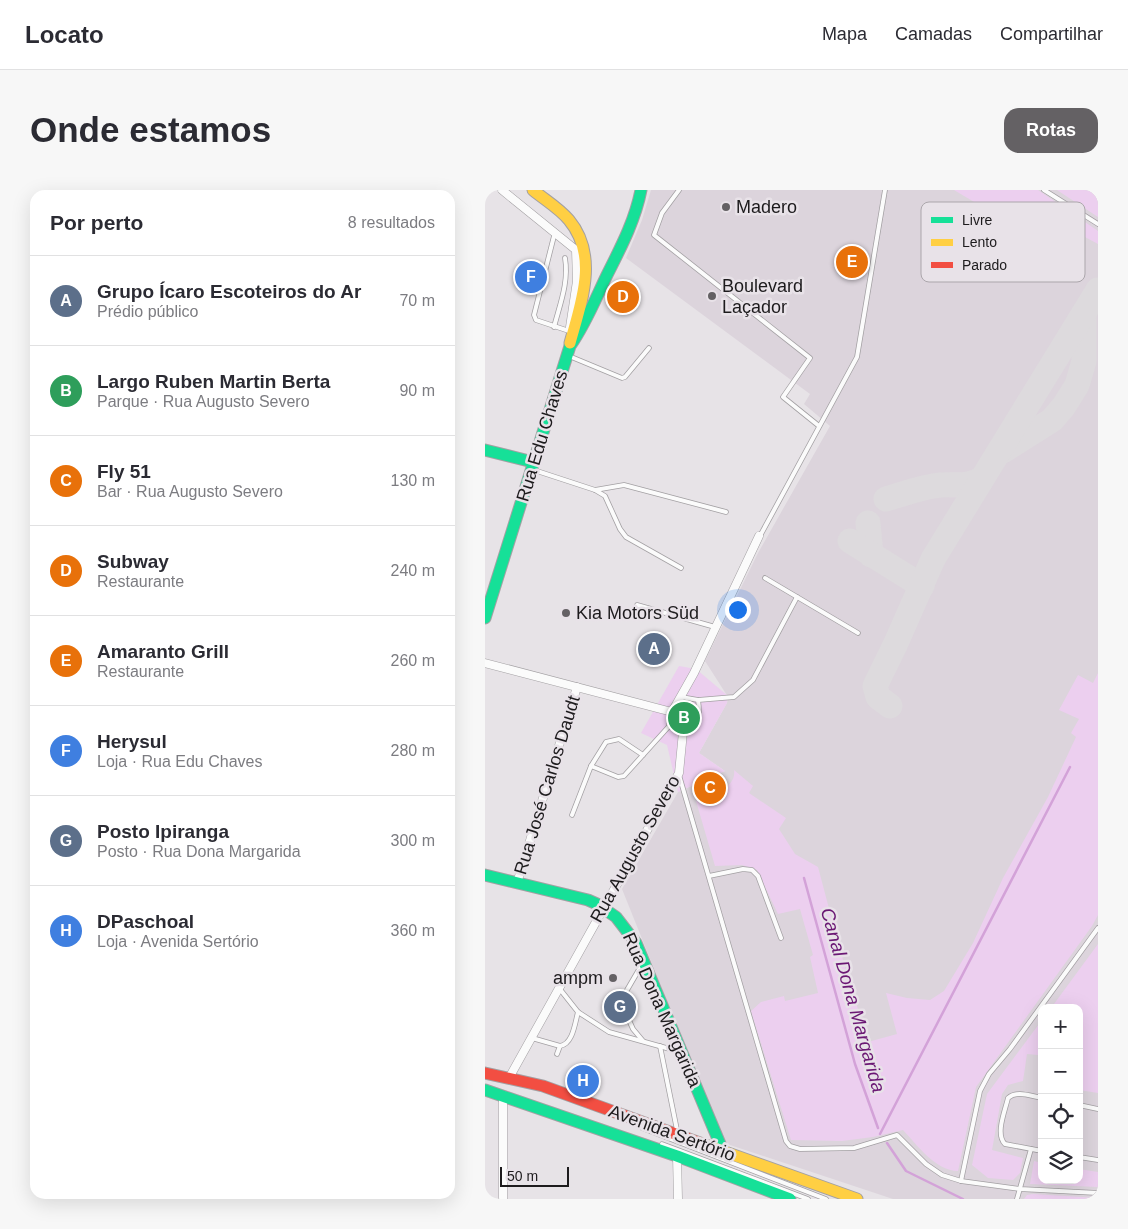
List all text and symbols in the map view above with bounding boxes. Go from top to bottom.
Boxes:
text: Locato [25,21,104,48]
text: Mapa [822,24,867,44]
text: Camadas [895,24,972,44]
text: Compartilhar [1000,24,1103,44]
button: Rotas [1004,108,1098,153]
text: Onde estamos [30,110,271,149]
place label: Madero [736,197,797,217]
marker: Madero [720,201,732,213]
legend [921,202,1085,282]
text: Por perto [50,211,143,234]
text: Livre [962,212,993,228]
text: 8 resultados [348,214,435,231]
text: Lento [962,234,997,250]
pin: E [836,243,868,281]
text: Parado [962,257,1007,273]
pin: F [515,258,547,296]
place label: Boulevard Laçador [722,276,803,317]
pin: D [607,278,639,316]
text: Grupo Ícaro Escoteiros do Ar [97,281,361,302]
marker: Boulevard Laçador [706,290,718,302]
text: A [60,292,72,309]
text: 70 m [399,292,435,309]
text: Prédio público [97,303,198,320]
street label: Rua Edu Chaves [513,368,571,504]
text: Largo Ruben Martin Berta [97,371,330,392]
text: B [60,382,72,399]
text: 90 m [399,382,435,399]
text: Parque · Rua Augusto Severo [97,393,310,410]
text: Fly 51 [97,461,151,482]
text: C [60,472,72,489]
text: 130 m [391,472,435,489]
text: Bar · Rua Augusto Severo [97,483,283,500]
text: Subway [97,551,169,572]
text: D [60,562,72,579]
text: 240 m [391,562,435,579]
text: Restaurante [97,573,184,590]
your location [725,597,751,623]
place label: Kia Motors Süd [576,603,699,623]
marker: Kia Motors Süd [560,607,572,619]
pin: A [638,630,670,668]
text: Amaranto Grill [97,641,229,662]
text: E [61,652,71,669]
text: 260 m [391,652,435,669]
text: Restaurante [97,663,184,680]
street label: Rua José Carlos Daudt [510,693,584,877]
pin: B [668,699,700,737]
text: Herysul [97,731,167,752]
text: F [61,742,71,759]
text: 280 m [391,742,435,759]
text: Loja · Rua Edu Chaves [97,753,262,770]
pin: C [694,769,726,807]
street label: Rua Augusto Severo [586,772,684,926]
text: Posto Ipiranga [97,821,229,842]
text: G [60,832,72,849]
text: 300 m [391,832,435,849]
text: Posto · Rua Dona Margarida [97,843,301,860]
water label: Canal Dona Margarida [817,905,889,1095]
text: DPaschoal [97,911,194,932]
text: H [60,922,72,939]
text: 360 m [391,922,435,939]
street label: Rua Dona Margarida [619,930,706,1091]
text: Loja · Avenida Sertório [97,933,259,950]
place label: ampm [553,968,603,988]
marker: ampm [607,972,619,984]
pin: G [604,988,636,1026]
map controls [1038,1004,1083,1184]
button: + [1038,1004,1083,1049]
button: − [1038,1049,1083,1094]
pin: H [567,1062,599,1100]
button: locate [1038,1094,1083,1139]
street label: Avenida Sertório [606,1101,738,1165]
button: layers [1038,1139,1083,1184]
scale bar [500,1164,569,1187]
text: 50 m [507,1168,538,1184]

